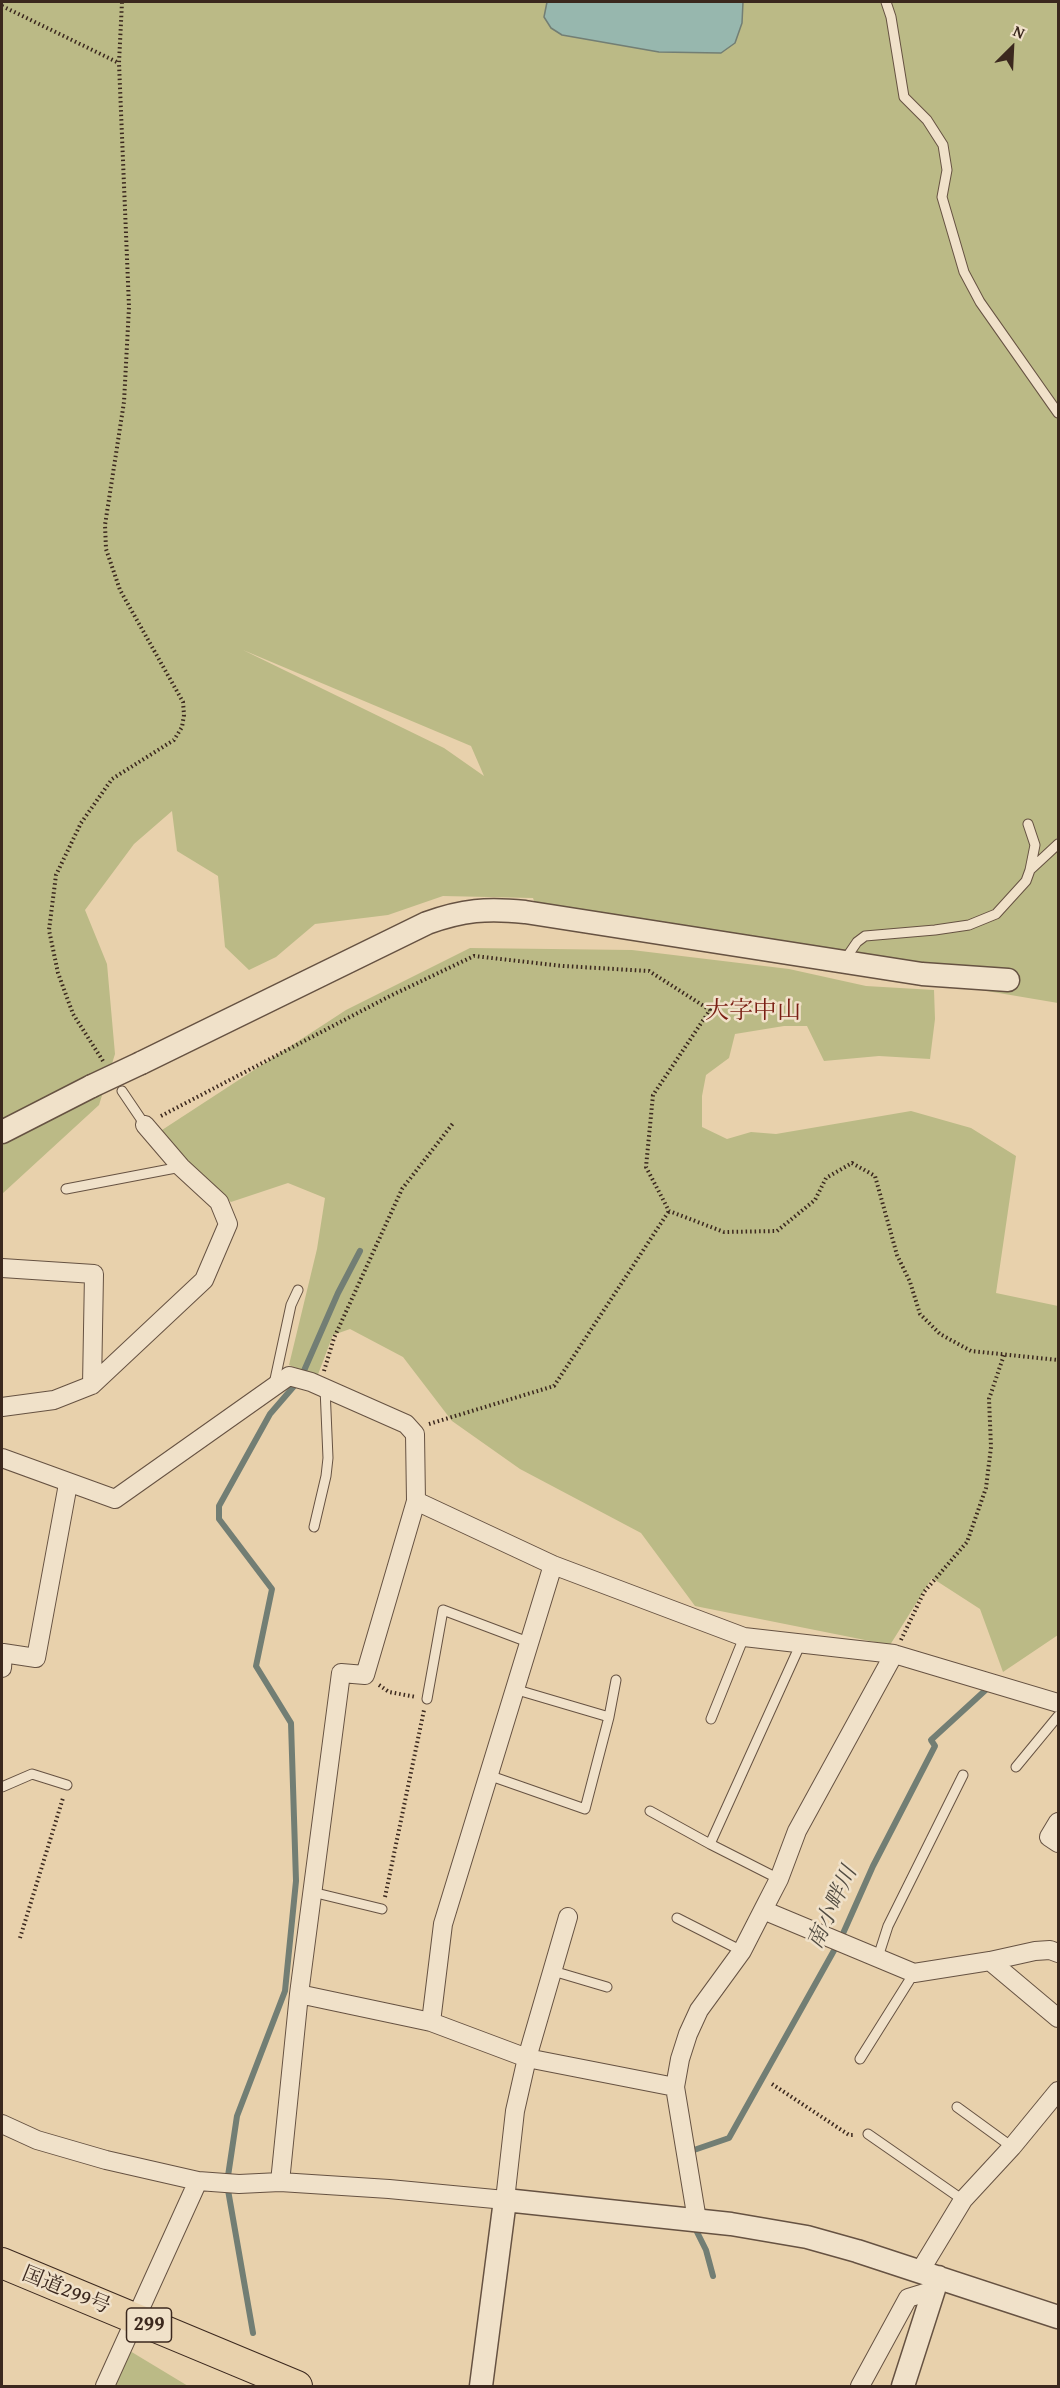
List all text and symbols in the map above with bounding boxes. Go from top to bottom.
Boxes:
north arrow [982,18,1042,78]
text: N [1010,18,1029,45]
district label: 大字中山 [705,998,801,1026]
water label: 南小畔川 [802,1863,864,1953]
street label: 国道299号 [18,2262,114,2320]
road number: 299 [126,2308,172,2342]

